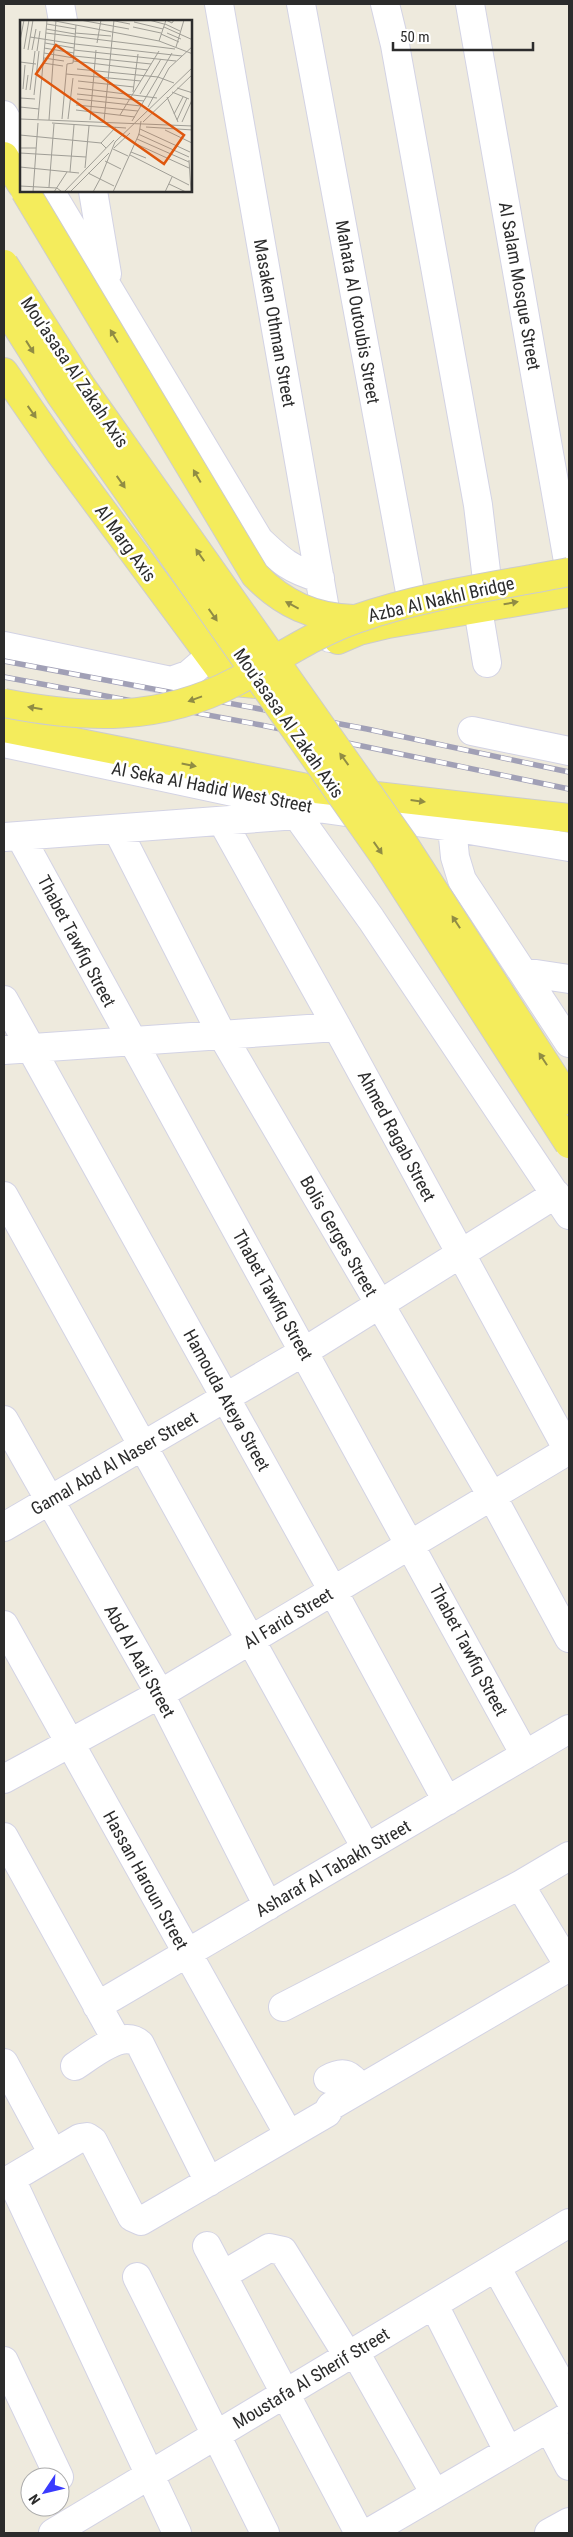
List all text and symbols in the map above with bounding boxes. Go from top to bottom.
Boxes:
inset map [20,20,192,192]
scale bar [393,20,533,52]
text: 50 m [400,28,430,46]
street label: Al Salam Mosque Street [495,200,545,372]
street label: Mahata Al Outoubis Street [331,218,385,406]
street label: Masaken Othman Street [250,237,300,409]
street label: Mou'asasa Al Zakah Axis [17,293,133,451]
one-way arrow [109,330,119,343]
one-way arrow [25,341,35,354]
one-way arrow [27,406,37,419]
one-way arrow [192,470,201,483]
one-way arrow [116,475,126,489]
street label: Al Marg Axis [91,500,161,586]
one-way arrow [195,548,205,562]
street label: Azba Al Nakhl Bridge [366,572,516,626]
one-way arrow [503,599,519,607]
one-way arrow [285,601,299,609]
one-way arrow [208,609,218,622]
street label: Mou'asasa Al Zakah Axis [230,644,348,802]
one-way arrow [187,695,202,703]
one-way arrow [27,704,43,712]
one-way arrow [339,753,349,766]
street label: Al Seka Al Hadid West Street [110,757,314,817]
one-way arrow [181,761,197,769]
one-way arrow [411,797,427,805]
one-way arrow [373,841,383,855]
street label: Thabet Tawfiq Street [33,872,121,1010]
one-way arrow [451,916,460,929]
one-way arrow [538,1053,548,1066]
street label: Ahmed Ragab Street [354,1067,440,1205]
street label: Bolis Gerges Street [296,1172,382,1300]
street label: Thabet Tawfiq Street [228,1226,318,1364]
street label: Hamouda Ateya Street [179,1325,275,1475]
street label: Gamal Abd Al Naser Street [27,1407,201,1519]
street label: Thabet Tawfiq Street [425,1581,513,1719]
street label: Al Farid Street [240,1583,336,1653]
street label: Abd Al Aati Street [100,1601,180,1721]
street label: Hassan Haroun Street [99,1807,193,1953]
street label: Asharaf Al Tabakh Street [252,1815,414,1921]
street label: Moustafa Al Sherif Street [229,2323,393,2433]
north arrow [20,2467,70,2517]
text: N [25,2491,43,2508]

